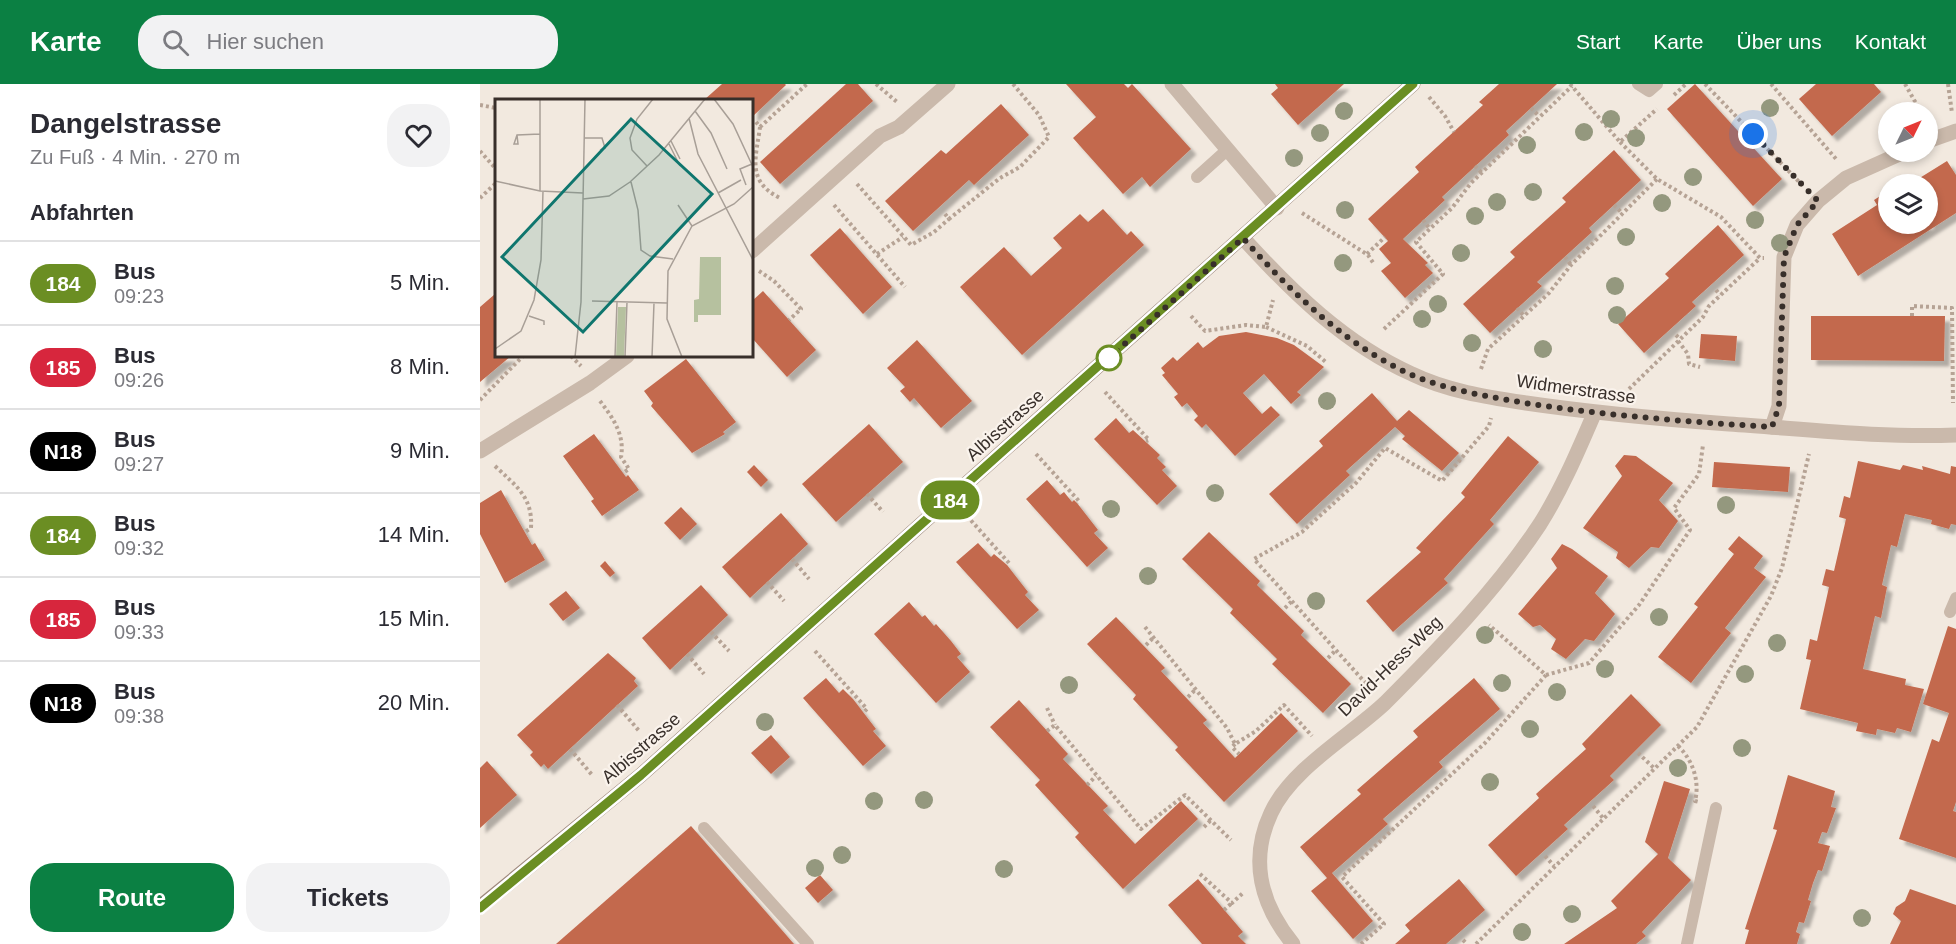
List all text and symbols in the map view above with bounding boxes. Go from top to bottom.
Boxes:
search box [138,15,558,69]
text: Karte [30,26,102,57]
icon: search [159,26,192,59]
text: Hier suchen [207,29,324,54]
text: Start [1576,30,1620,53]
text: Karte [1653,30,1704,53]
text: Über uns [1737,30,1822,53]
text: Kontakt [1855,30,1926,53]
inset map [495,99,753,357]
north arrow [1878,102,1938,162]
map controls [1878,102,1938,234]
button: heart [387,104,450,167]
text: Dangelstrasse [30,108,221,139]
your location [1738,119,1768,149]
text: Zu Fuß · 4 Min. · 270 m [30,146,240,168]
button: layers [1878,174,1938,234]
text: Abfahrten [30,200,134,225]
text: Bus [114,259,156,284]
text: 5 Min. [390,270,450,295]
text: 184 [45,272,81,295]
text: 09:23 [114,285,164,307]
text: Bus [114,343,156,368]
unlabelled marker [1096,345,1122,371]
text: 8 Min. [390,354,450,379]
text: 185 [45,356,81,379]
text: 09:26 [114,369,164,391]
street label: Widmerstrasse [1515,371,1637,407]
street label: Albisstrasse [962,385,1048,465]
text: Bus [114,427,156,452]
text: 9 Min. [390,438,450,463]
text: N18 [44,440,82,463]
text: 09:27 [114,453,164,475]
line badge: 184 [916,480,984,520]
text: 184 [932,489,968,512]
text: Bus [114,511,156,536]
text: 14 Min. [378,522,450,547]
text: 184 [45,524,81,547]
text: 09:32 [114,537,164,559]
text: Bus [114,595,156,620]
text: 15 Min. [378,606,450,631]
text: 185 [45,608,81,631]
street label: David-Hess-Weg [1334,612,1446,720]
text: 09:33 [114,621,164,643]
text: Bus [114,679,156,704]
text: 20 Min. [378,690,450,715]
text: N18 [44,692,82,715]
text: 09:38 [114,705,164,727]
street label: Albisstrasse [598,709,684,787]
button: Route [30,863,234,932]
button: Tickets [246,863,450,932]

